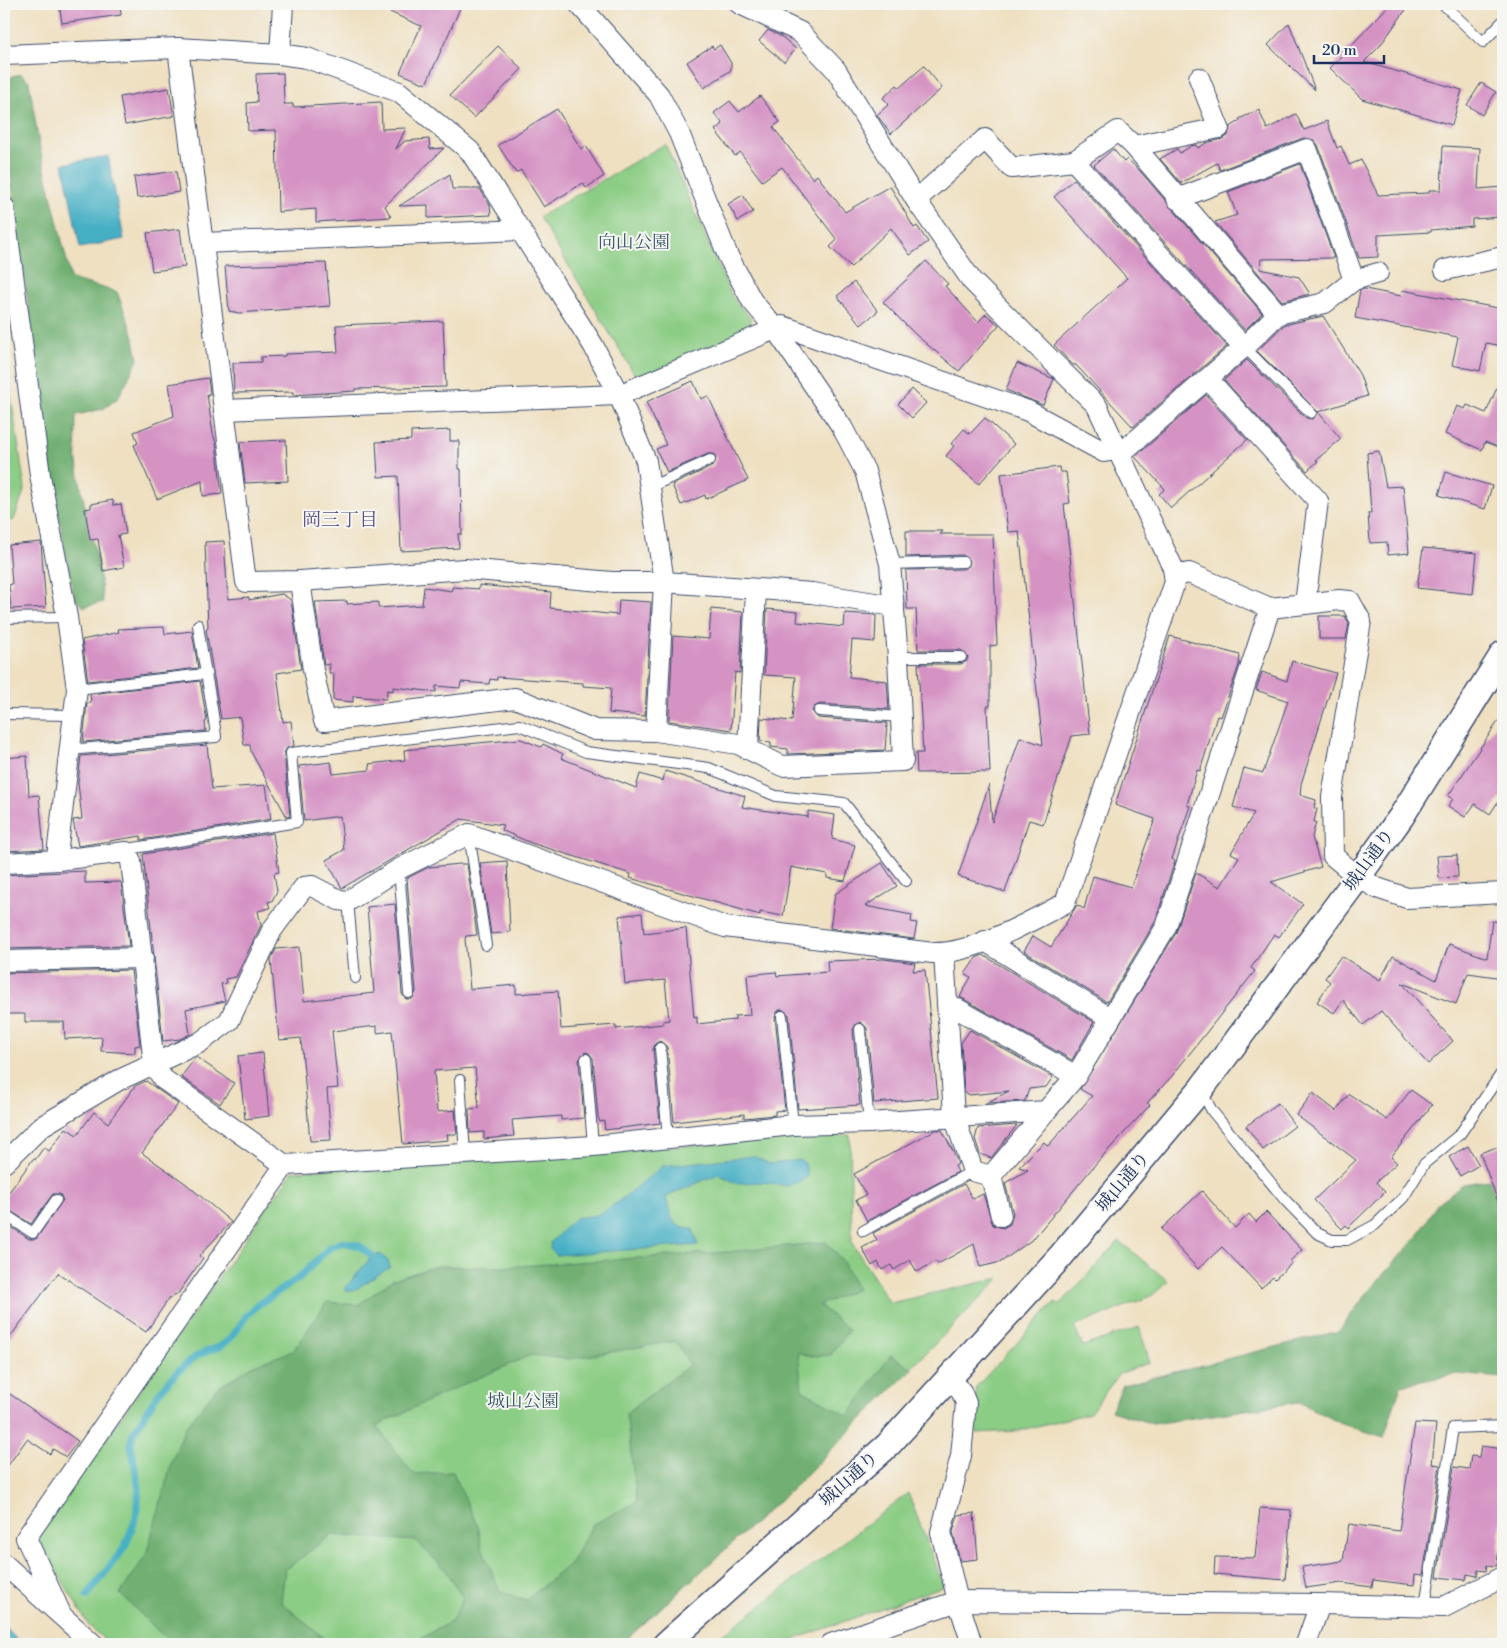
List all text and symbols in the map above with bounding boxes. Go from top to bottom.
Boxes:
scale bar [1314,32,1384,64]
text: 20 m [1322,41,1357,60]
park label: 向山公園 [598,231,670,254]
district label: 岡三丁目 [302,508,378,532]
street label: 城山通り [1339,824,1399,896]
street label: 城山通り [1091,1147,1155,1217]
park label: 城山公園 [487,1390,559,1413]
street label: 城山通り [815,1446,883,1512]

